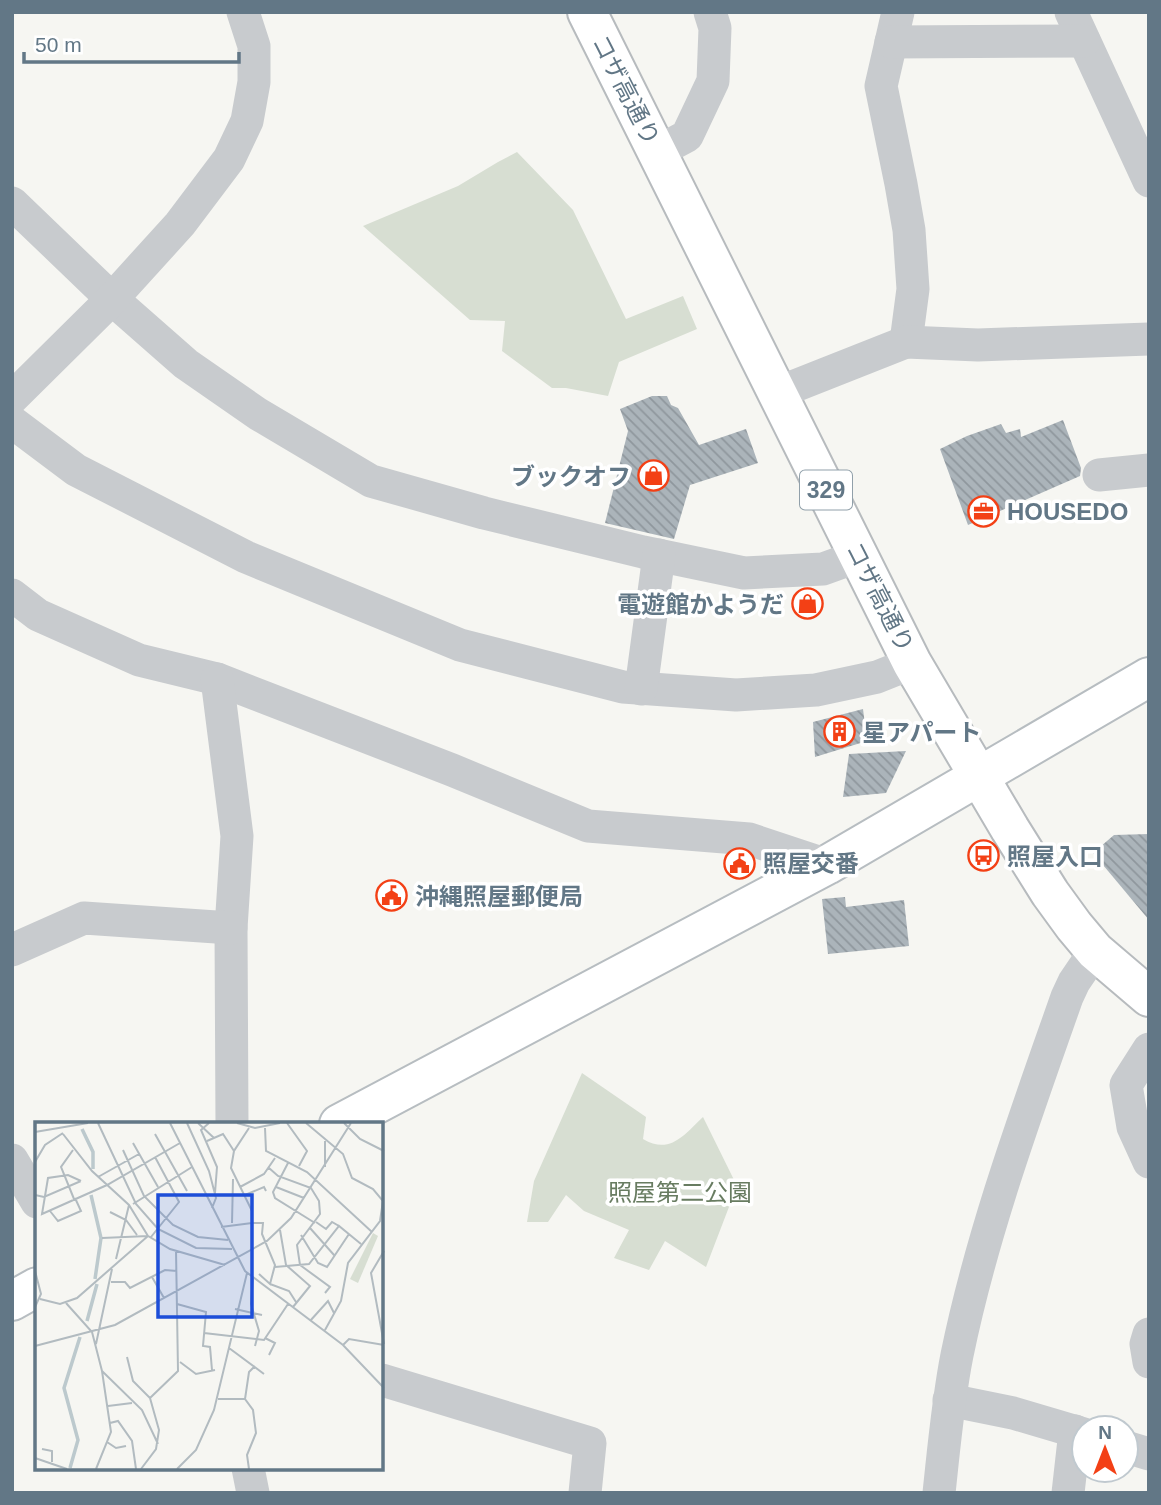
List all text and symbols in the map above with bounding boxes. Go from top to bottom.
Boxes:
scale bar [24,21,240,65]
street label: コザ高通り [587,30,665,150]
text: 50 m [35,33,82,56]
shop icon: ブックオフ [637,459,671,493]
place label: ブックオフ [511,463,631,490]
road number: 329 [800,470,852,510]
office icon: HOUSEDO [967,494,1001,528]
place label: HOUSEDO [1007,498,1128,525]
street label: コザ高通り [841,537,919,657]
shop icon: 電遊館かようだ [790,587,824,621]
place label: 電遊館かようだ [617,591,784,618]
building icon: 星アパート [822,715,856,749]
place label: 星アパート [862,719,982,746]
bus stop icon: 照屋入口 [967,839,1001,873]
place label: 照屋入口 [1007,843,1103,870]
public building icon: 照屋交番 [723,846,757,880]
place label: 照屋交番 [763,850,859,877]
public building icon: 沖縄照屋郵便局 [375,879,409,913]
place label: 沖縄照屋郵便局 [415,883,583,910]
inset map [35,1122,383,1470]
park label: 照屋第二公園 [608,1179,752,1206]
north arrow [1070,1414,1140,1484]
text: N [1098,1422,1112,1443]

